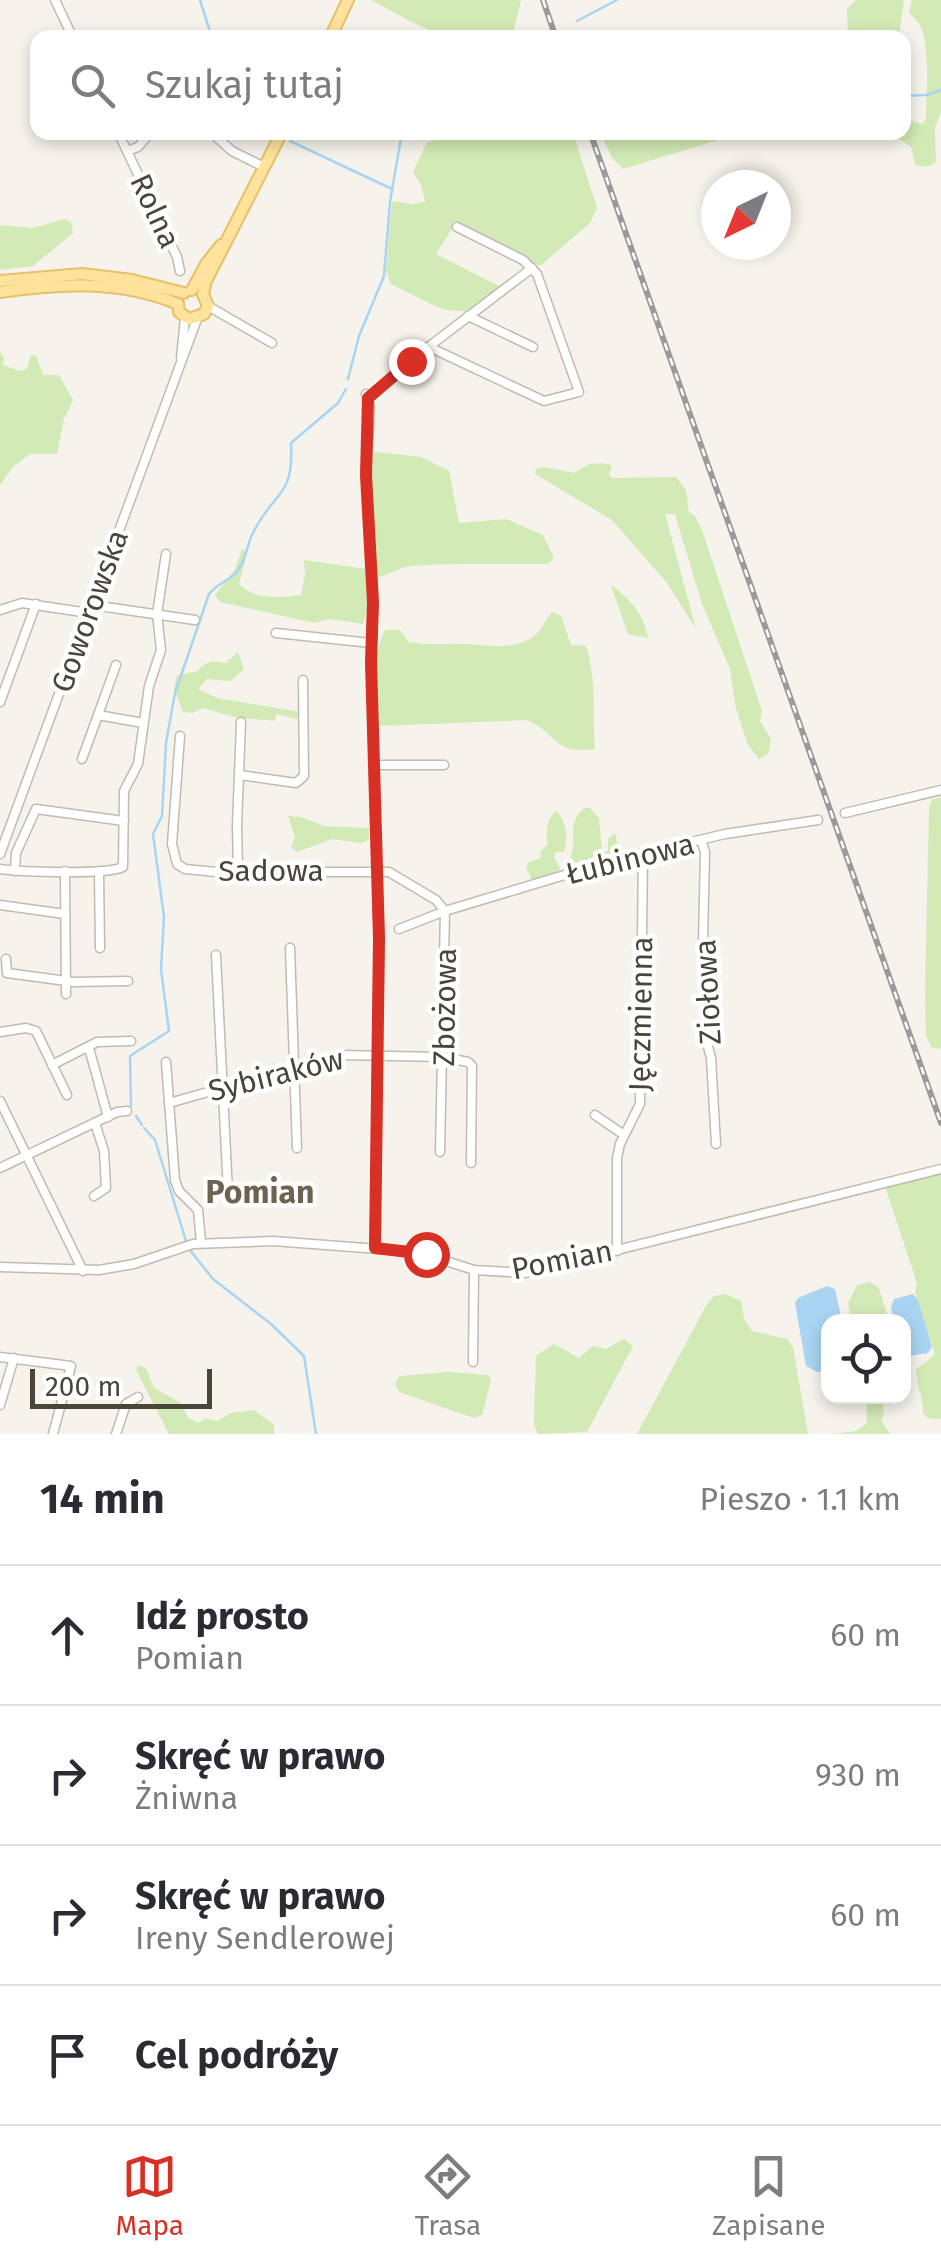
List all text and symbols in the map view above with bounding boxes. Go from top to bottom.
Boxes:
search box [30,30,911,140]
icon: search [65,58,120,113]
text: Szukaj tutaj [145,62,344,108]
street label: Rolna [122,168,188,254]
north arrow [701,170,791,260]
route end [389,339,435,385]
street label: Goworowska [44,525,136,697]
street label: Łubinowa [562,826,698,892]
street label: Sadowa [218,853,324,889]
street label: Jęczmienna [622,936,660,1092]
street label: Ziołowa [687,938,729,1046]
street label: Zbożowa [426,947,464,1067]
street label: Sybiraków [205,1041,347,1109]
district label: Pomian [206,1173,315,1211]
route start [404,1232,450,1278]
street label: Pomian [508,1233,616,1287]
map controls [821,1314,911,1404]
button: locate [821,1314,911,1404]
scale bar [30,1364,212,1408]
text: 200 m [45,1370,122,1403]
text: 14 min [40,1474,165,1524]
text: Pieszo · 1.1 km [699,1480,901,1518]
text: Idź prosto [135,1593,309,1639]
icon: ahead [40,1608,95,1663]
text: 60 m [830,1616,901,1654]
text: Pomian [135,1639,244,1677]
text: Skręć w prawo [135,1733,385,1779]
icon: right [40,1748,95,1803]
text: 930 m [815,1756,901,1794]
text: Żniwna [135,1779,238,1817]
text: Skręć w prawo [135,1873,385,1919]
icon: right [40,1888,95,1943]
text: 60 m [830,1896,901,1934]
text: Ireny Sendlerowej [135,1919,395,1957]
icon: arrive [40,2028,95,2083]
text: Cel podróży [135,2032,338,2078]
tab: Mapa [115,2149,184,2242]
tab: Trasa [415,2149,481,2242]
tab: Zapisane [712,2149,826,2242]

